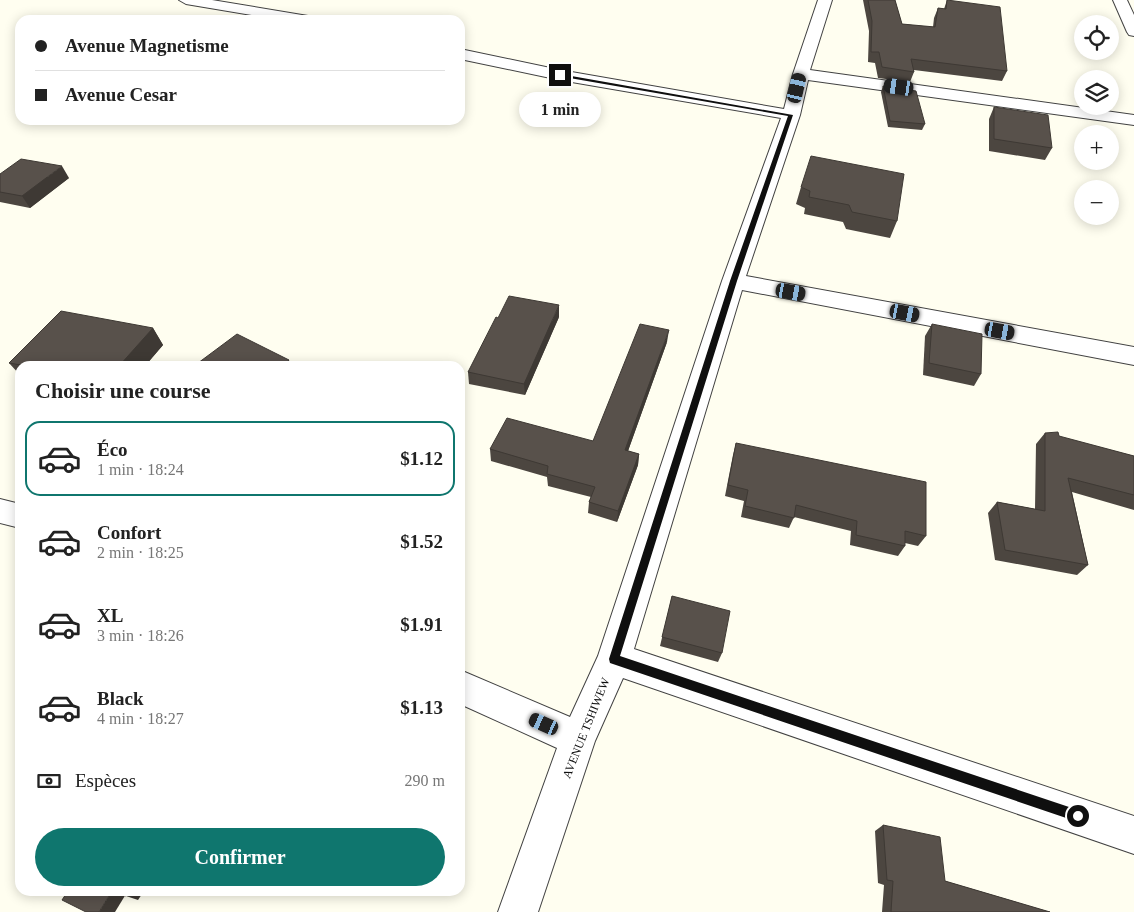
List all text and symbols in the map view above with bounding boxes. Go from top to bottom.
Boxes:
map controls [1074,15,1119,225]
button: locate [1074,15,1119,60]
text: Avenue Magnetisme [65,35,229,56]
route end [549,64,571,86]
button: layers [1074,70,1119,115]
car [786,72,807,104]
car [883,77,914,97]
text: Avenue Cesar [65,84,177,105]
callout: 1 min [519,92,601,128]
text: 1 min [541,101,579,118]
button: + [1074,125,1119,170]
button: − [1074,180,1119,225]
car [774,282,807,302]
car [888,303,921,323]
car [983,321,1016,341]
text: Choisir une course [35,378,211,403]
icon: car [37,436,82,481]
text: Éco [97,439,128,460]
text: $1.12 [400,448,443,469]
text: 1 min · 18:24 [97,461,184,478]
icon: car [37,519,82,564]
text: Confort [97,522,161,543]
text: $1.52 [400,531,443,552]
text: 2 min · 18:25 [97,544,184,561]
icon: car [37,602,82,647]
text: XL [97,605,123,626]
text: $1.91 [400,614,443,635]
text: 3 min · 18:26 [97,627,184,644]
street label: AVENUE TSHIWEW [559,675,613,780]
icon: car [37,685,82,730]
text: Black [97,688,143,709]
text: $1.13 [400,697,443,718]
text: 4 min · 18:27 [97,710,184,727]
car [527,711,560,737]
icon: cash [35,767,63,795]
text: Espèces [75,770,136,791]
text: 290 m [405,772,445,789]
route start [1067,805,1089,827]
button: Confirmer [35,828,445,886]

